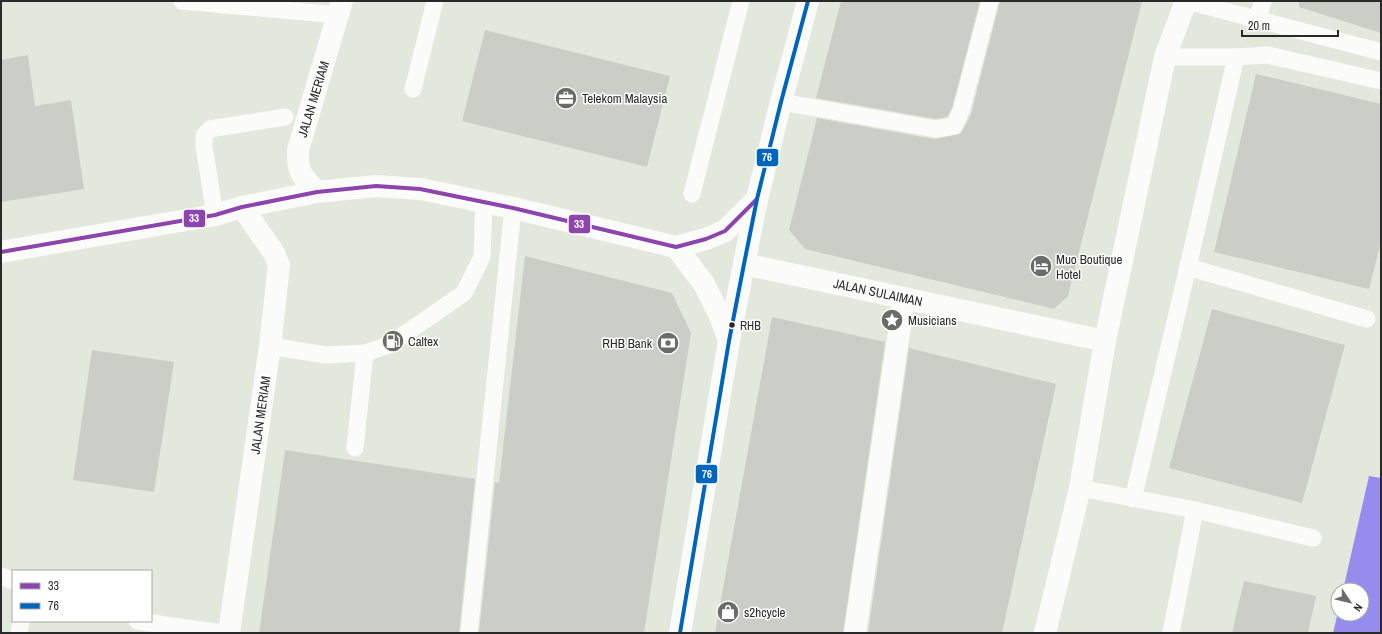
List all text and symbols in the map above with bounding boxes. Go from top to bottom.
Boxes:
scale bar [1242,12,1338,38]
text: 20 m [1248,18,1270,34]
street label: JALAN MERIAM [294,59,333,139]
office icon: Telekom Malaysia [553,85,579,111]
place label: Telekom Malaysia [582,90,667,107]
line badge: 76 [756,148,779,167]
text: 76 [762,150,772,164]
line badge: 33 [183,209,206,228]
text: 33 [189,211,199,225]
line badge: 33 [568,214,591,234]
text: 33 [574,217,584,231]
place label: Muo Boutique Hotel [1056,251,1122,283]
hotel icon: Muo Boutique Hotel [1028,253,1054,279]
street label: JALAN SULAIMAN [832,275,924,310]
place icon: Musicians [879,307,905,333]
place label: Musicians [908,312,957,329]
place label: RHB [740,318,761,334]
marker: RHB [727,320,737,330]
fuel station icon: Caltex [380,328,406,354]
bank icon: RHB Bank [655,330,681,356]
place label: Caltex [408,333,439,350]
place label: RHB Bank [602,335,653,352]
street label: JALAN MERIAM [247,375,274,455]
line badge: 76 [695,464,718,484]
text: 76 [702,467,712,481]
legend [12,570,152,622]
text: 33 [48,578,59,594]
north arrow [1330,582,1370,622]
text: 76 [48,598,59,614]
shop icon: s2hcycle [715,599,741,625]
text: N [1351,601,1366,614]
place label: s2hcycle [744,604,786,621]

